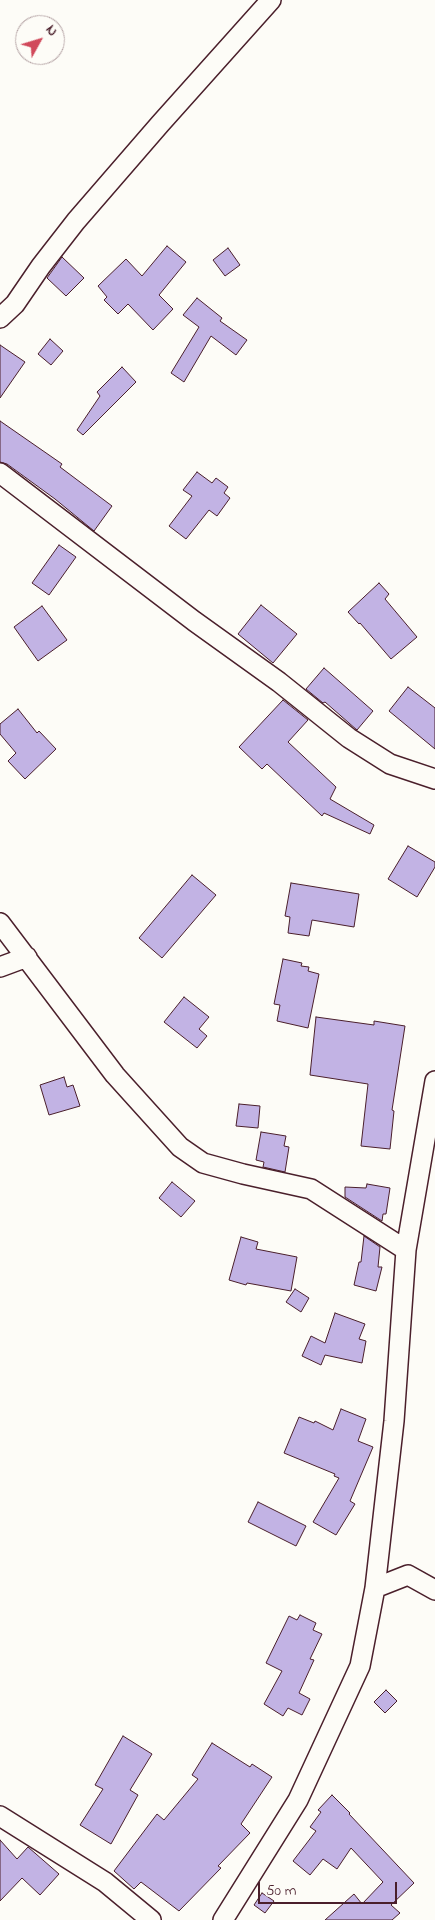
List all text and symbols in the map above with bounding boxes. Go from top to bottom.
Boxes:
north arrow [15,15,65,65]
text: N [40,21,62,41]
scale bar [260,1872,399,1904]
text: 50 m [266,1880,296,1902]

